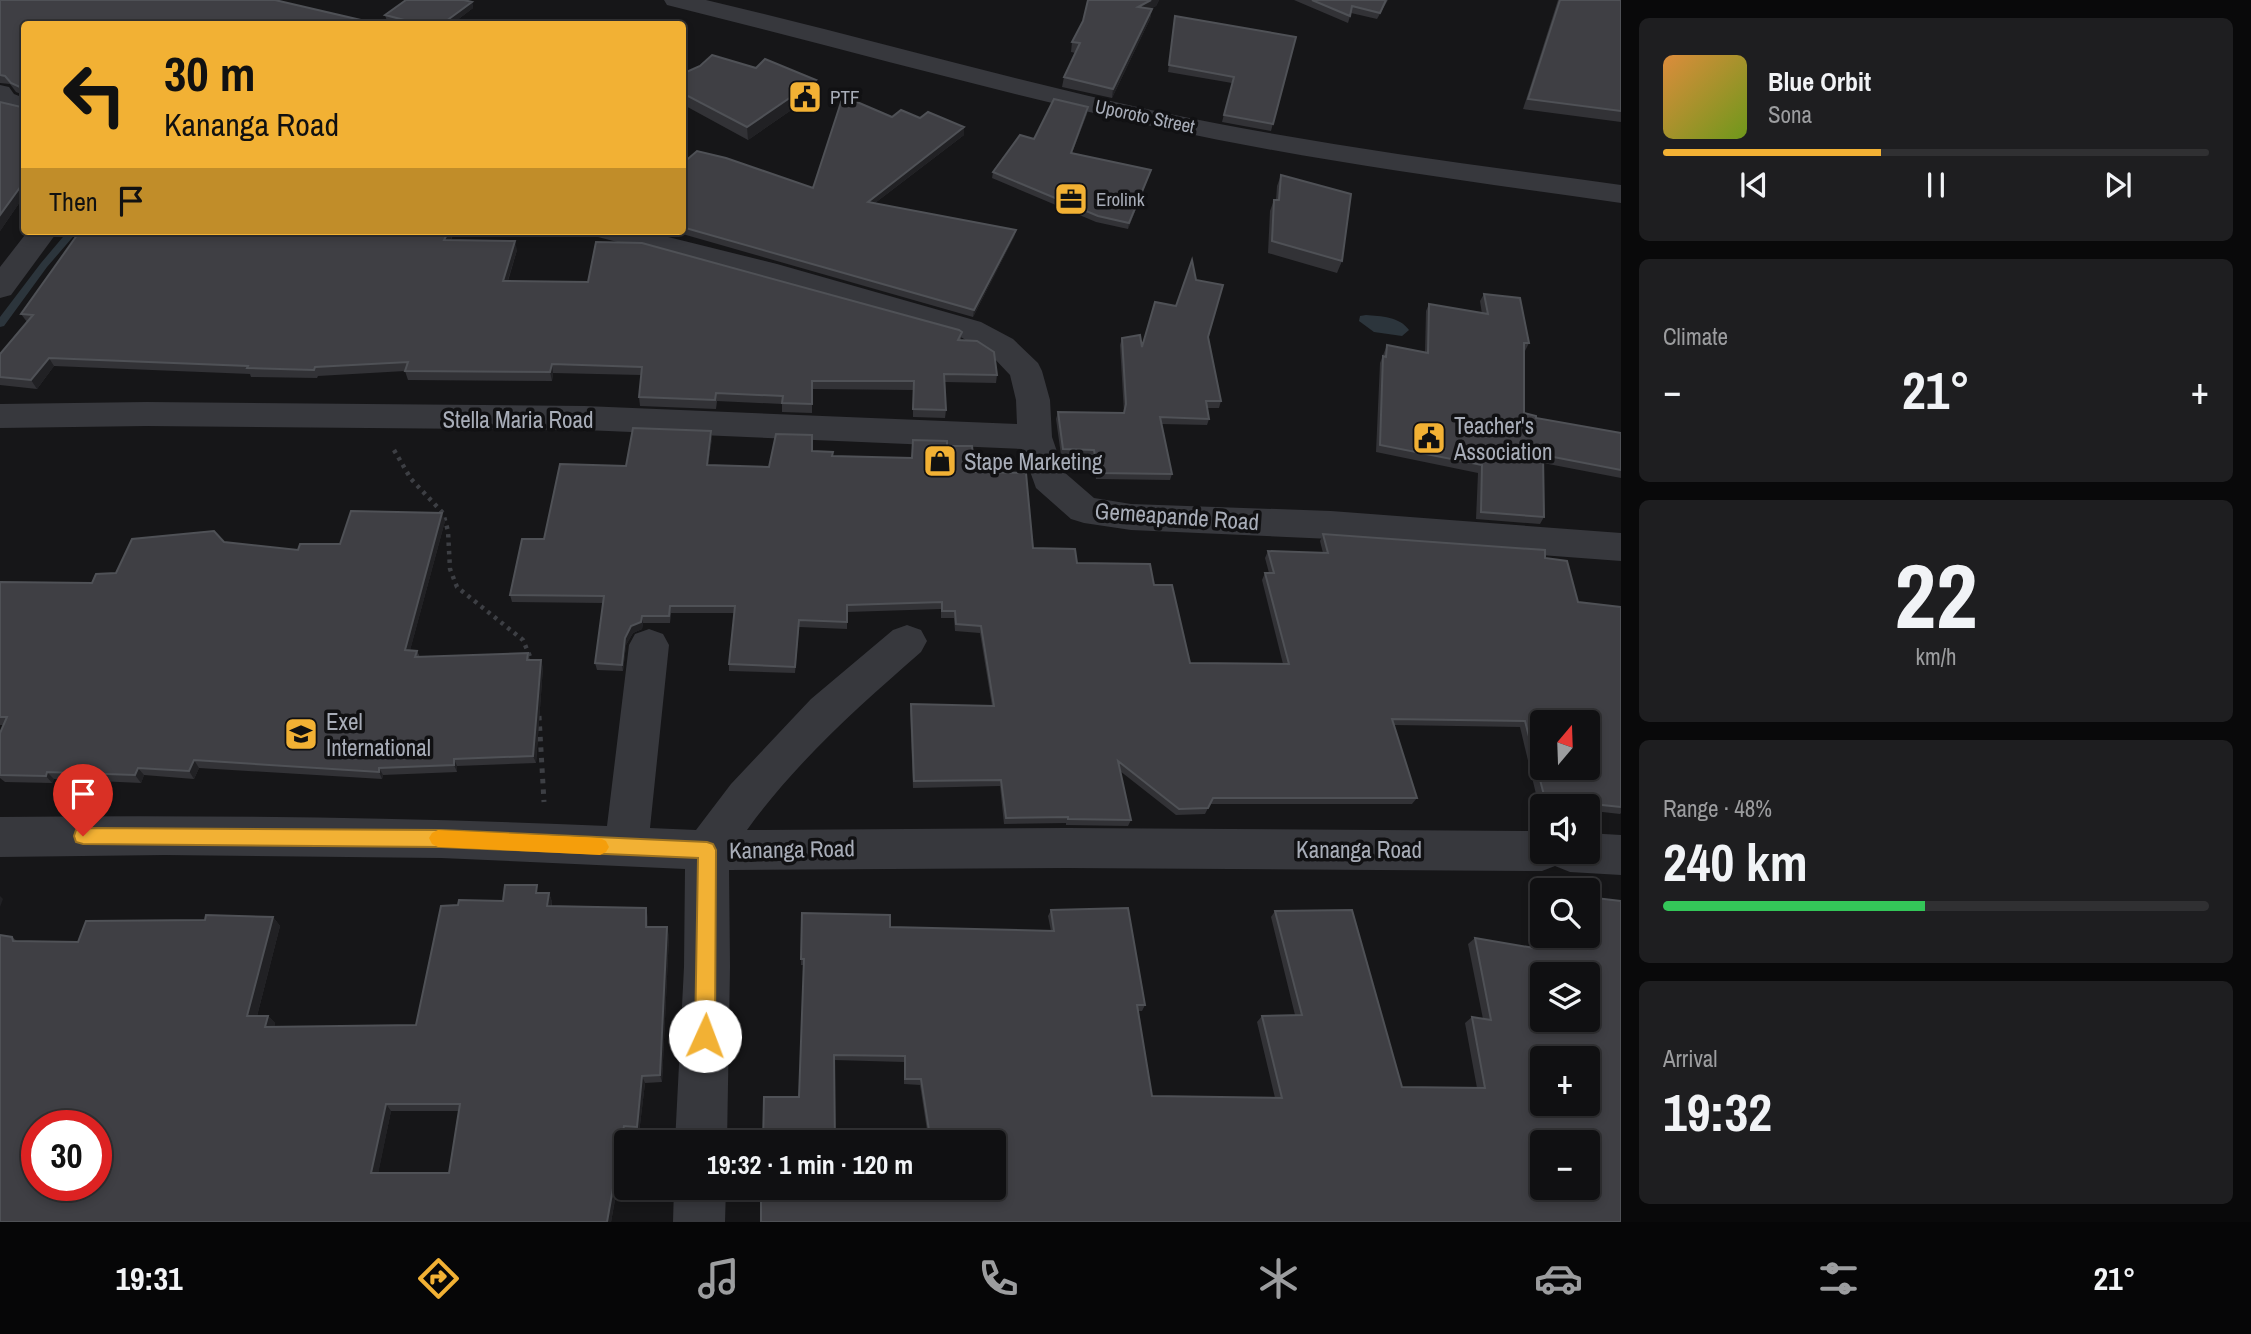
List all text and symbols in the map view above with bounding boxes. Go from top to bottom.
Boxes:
text: 30 m [164,40,256,106]
icon: left [49,49,140,140]
text: Blue Orbit [1768,64,1871,99]
public building icon: PTF [786,78,824,116]
place label: PTF [830,84,859,110]
street label: Uporoto Street [1093,93,1198,139]
text: Sona [1768,99,1812,130]
text: Kananga Road [164,103,339,146]
icon: previous [1735,166,1773,204]
icon: pause [1917,166,1955,204]
icon: next [2099,166,2137,204]
office icon: Erolink [1052,180,1090,218]
icon: arrive [112,182,150,220]
text: Then [49,184,98,219]
place label: Erolink [1096,186,1145,212]
text: Climate [1663,321,1728,352]
text: 21° [1902,355,1970,425]
text: − [1663,365,1681,416]
text: + [2191,365,2209,416]
street label: Stella Maria Road [443,404,593,435]
place label: Teacher's Association [1453,410,1553,467]
public building icon: Teacher's Association [1410,419,1448,457]
shop icon: Stape Marketing [921,442,959,480]
place label: Stape Marketing [964,446,1103,477]
street label: Gemeapande Road [1094,495,1260,537]
text: 22 [1895,534,1978,656]
text: km/h [1916,641,1956,672]
place label: Exel International [326,706,431,763]
north arrow [1530,710,1600,780]
map controls [1530,710,1600,1200]
school or university icon: Exel International [282,715,320,753]
pin [53,764,113,836]
icon: arrive [64,775,102,813]
text: Range · 48% [1663,793,1772,824]
button: sound [1530,794,1600,864]
text: 240 km [1663,827,1808,897]
street label: Kananga Road [729,832,855,866]
street label: Kananga Road [1296,834,1422,865]
button: search [1530,878,1600,948]
button: layers [1530,962,1600,1032]
position arrow [668,999,742,1073]
text: Arrival [1663,1043,1718,1074]
button: + [1530,1046,1600,1116]
text: 19:32 [1663,1077,1772,1147]
speed limit sign: 30 [21,1110,112,1201]
button: − [1530,1130,1600,1200]
text: 19:32 · 1 min · 120 m [707,1147,913,1182]
icon: directions [414,1254,463,1303]
icon: music [694,1254,743,1303]
icon: phone [974,1254,1023,1303]
icon: climate [1254,1254,1303,1303]
icon: car [1534,1254,1583,1303]
icon: filters [1814,1254,1863,1303]
text: 19:31 [115,1257,183,1300]
text: 21° [2093,1257,2135,1300]

